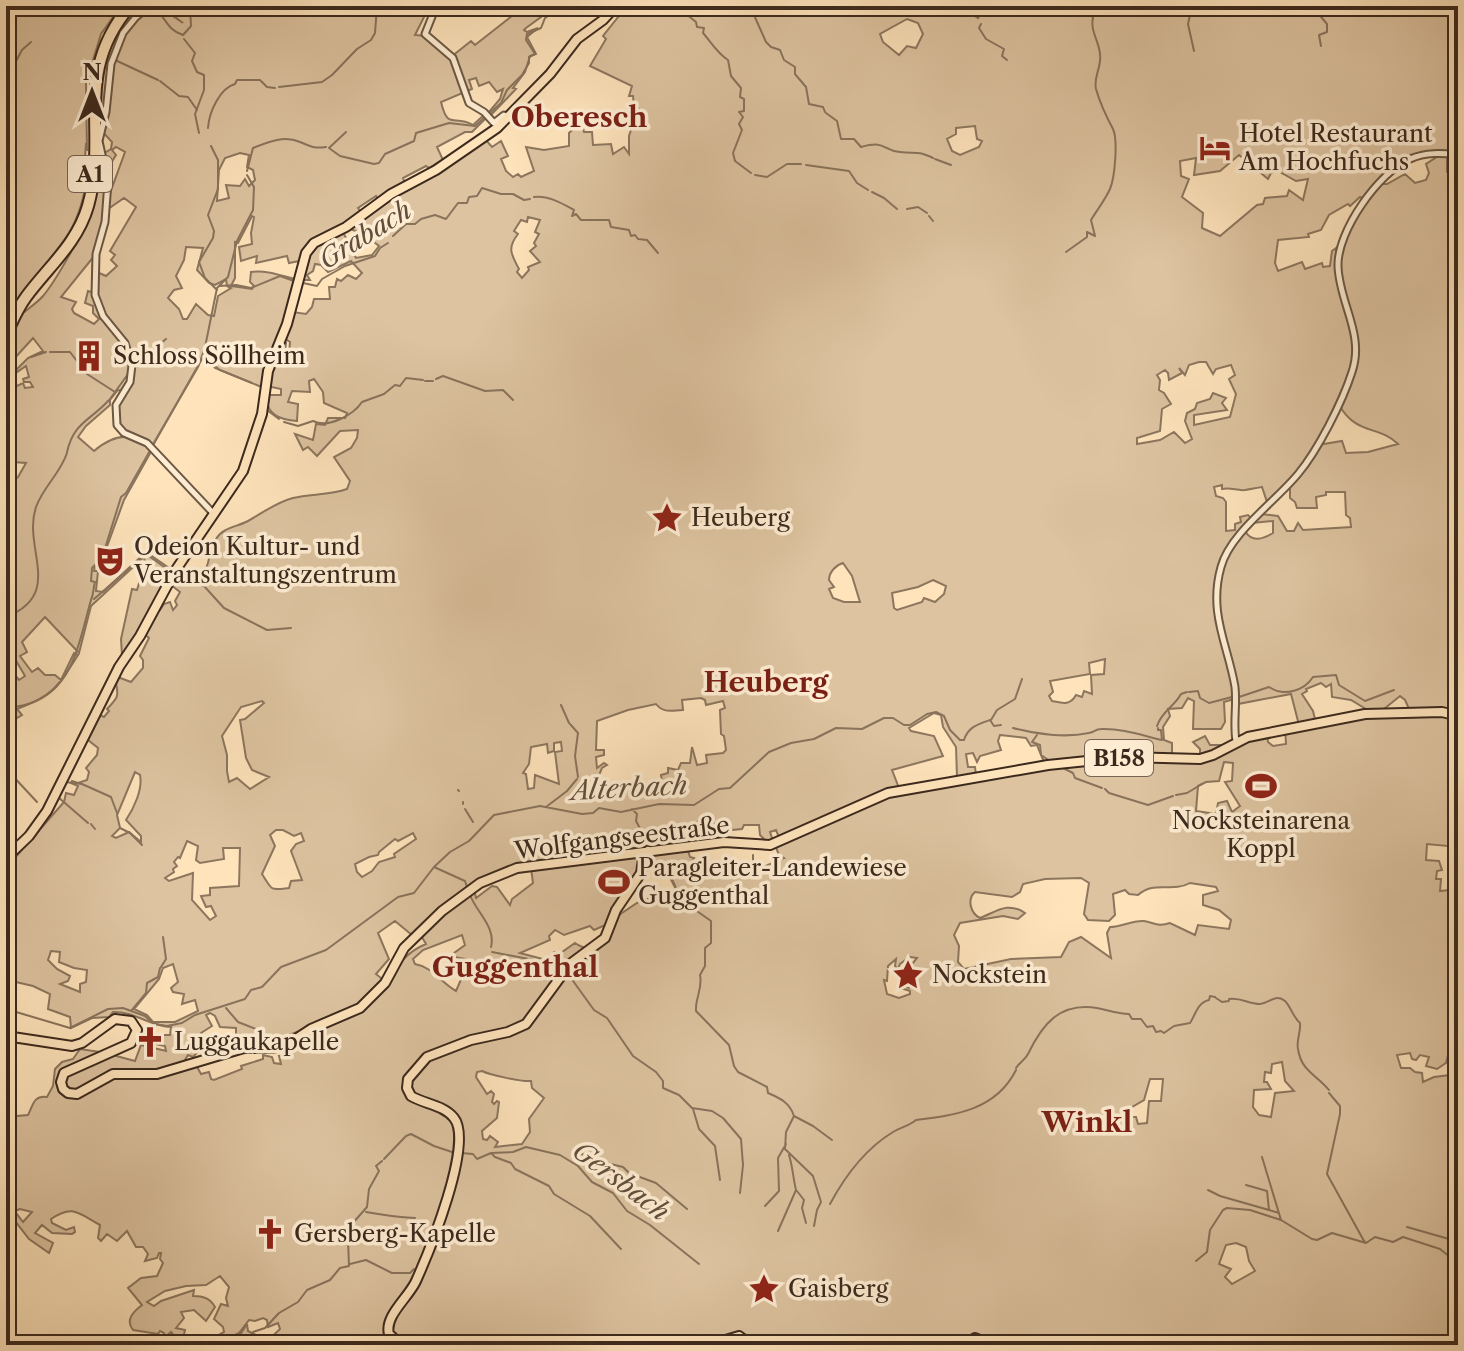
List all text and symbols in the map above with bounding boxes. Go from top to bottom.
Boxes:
north arrow [52,52,132,132]
text: N [82,59,102,86]
district label: Oberesch [511,100,647,134]
place label: Hotel Restaurant Am Hochfuchs [1238,119,1433,176]
hotel icon: Hotel Restaurant Am Hochfuchs [1198,131,1232,165]
road number: A1 [68,156,112,192]
water label: Grabach [313,194,417,276]
building icon: Schloss Söllheim [72,339,106,373]
place label: Schloss Söllheim [113,341,306,370]
place icon: Heuberg [650,501,684,535]
place label: Heuberg [691,503,790,532]
place label: Odeion Kultur- und Veranstaltungszentrum [133,532,397,589]
theatre icon: Odeion Kultur- und Veranstaltungszentrum [93,544,127,578]
district label: Heuberg [704,665,829,699]
road number: B158 [1085,740,1153,776]
water label: Alterbach [566,769,688,807]
sports icon: Nocksteinarena Koppl [1244,769,1278,803]
place label: Nocksteinarena Koppl [1172,806,1351,863]
street label: Wolfgangseestraße [512,810,731,865]
place label: Paragleiter-Landewiese Guggenthal [638,853,907,910]
sports icon: Paragleiter-Landewiese Guggenthal [597,865,631,899]
district label: Guggenthal [432,950,598,984]
place icon: Nockstein [891,958,925,992]
place label: Nockstein [932,960,1047,989]
church icon: Luggaukapelle [133,1025,167,1059]
place label: Luggaukapelle [174,1027,339,1056]
district label: Winkl [1041,1105,1133,1139]
water label: Gersbach [566,1134,676,1228]
church icon: Gersberg-Kapelle [253,1217,287,1251]
place label: Gersberg-Kapelle [294,1219,496,1248]
place icon: Gaisberg [747,1272,781,1306]
place label: Gaisberg [788,1274,889,1303]

